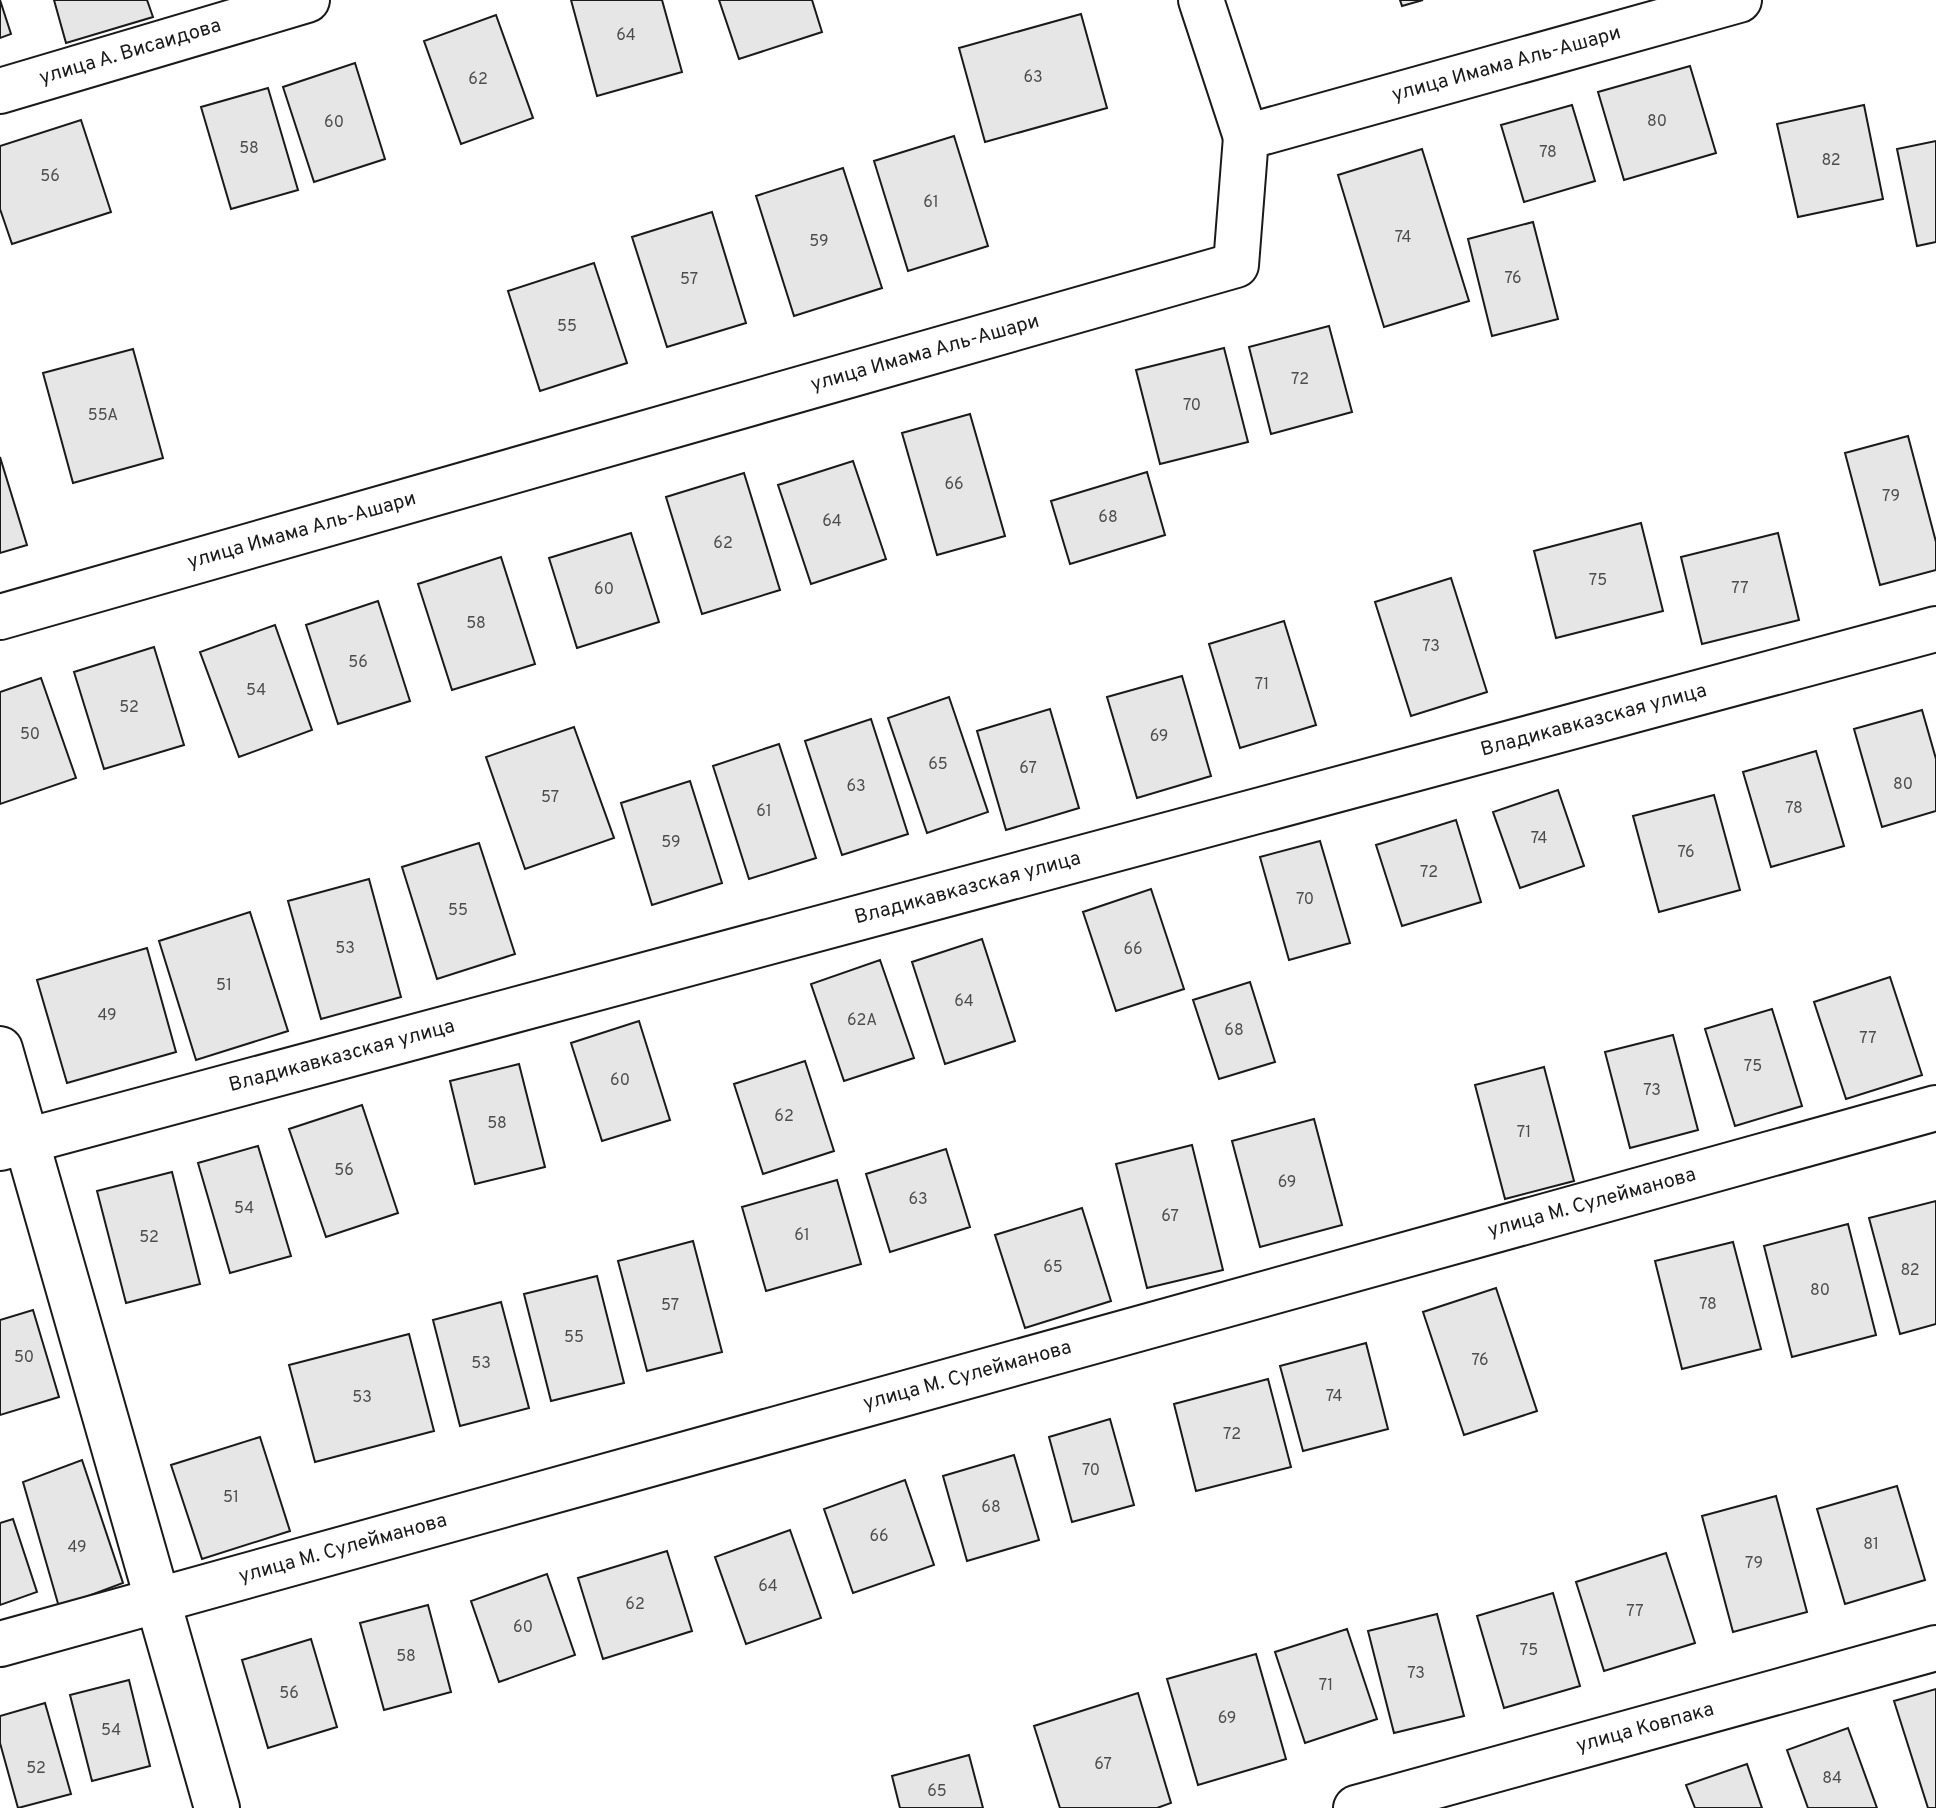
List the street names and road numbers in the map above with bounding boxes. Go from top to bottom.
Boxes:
street label: улица А. Висаидова [36,13,224,92]
street label: улица Имама Аль-Ашари [1389,20,1624,109]
street label: улица Имама Аль-Ашари [808,309,1043,398]
street label: улица Имама Аль-Ашари [185,486,419,576]
street label: Владикавказская улица [1478,678,1710,763]
street label: Владикавказская улица [852,846,1084,931]
street label: Владикавказская улица [226,1014,458,1099]
street label: улица М. Сулейманова [1485,1162,1699,1244]
street label: улица М. Сулейманова [861,1335,1075,1417]
street label: улица М. Сулейманова [236,1508,450,1590]
street label: улица Ковпака [1573,1697,1717,1760]

